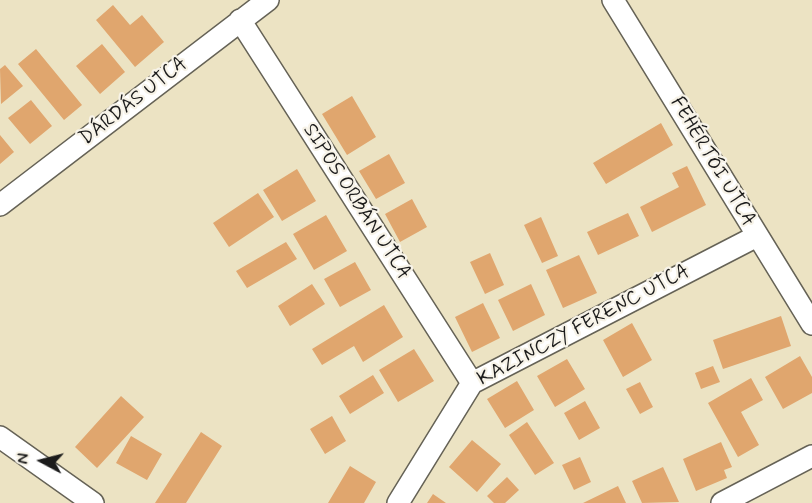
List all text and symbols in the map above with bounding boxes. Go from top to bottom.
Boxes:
street label: DÁRDÁS UTCA [75,53,193,151]
street label: FEHÉRTÓI UTCA [664,93,760,231]
street label: SIPOS ORBÁN UTCA [297,120,415,284]
street label: KAZINCZY FERENC UTCA [474,260,694,392]
north arrow [12,431,72,491]
text: N [13,452,35,465]

